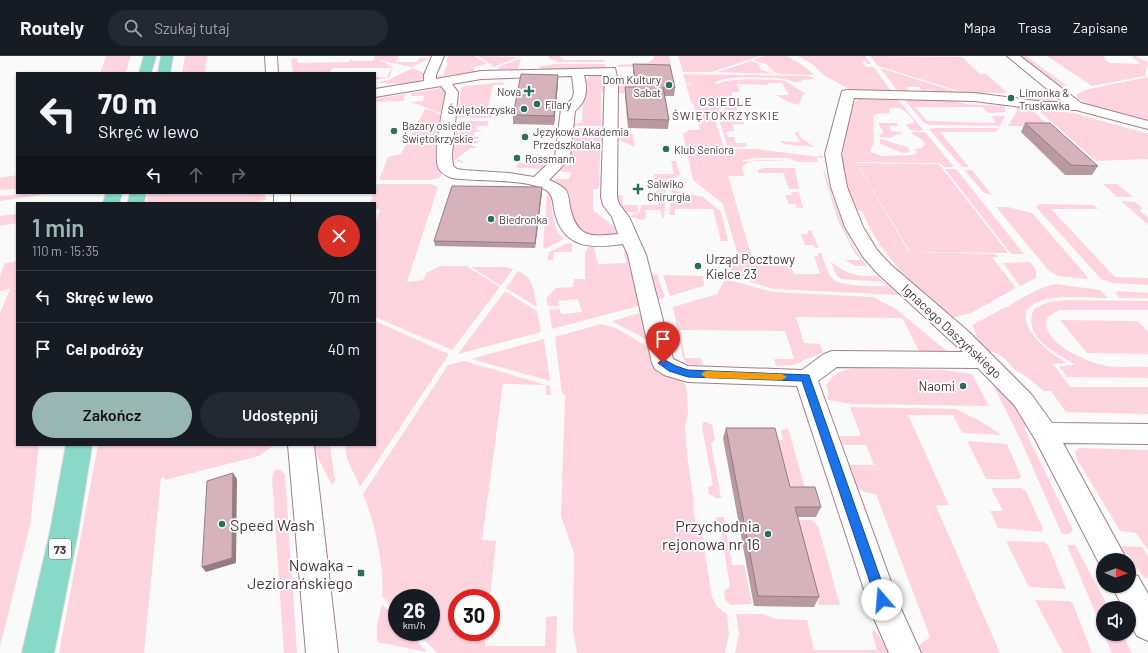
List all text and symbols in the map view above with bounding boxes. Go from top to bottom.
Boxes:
search box [108,10,388,46]
text: Routely [20,16,84,39]
icon: search [122,17,144,39]
text: Szukaj tutaj [154,19,230,37]
text: Mapa [964,19,996,36]
text: Trasa [1018,19,1051,36]
text: Zapisane [1073,19,1128,36]
place label: Dom Kultury Sabat [602,73,661,99]
marker: Dom Kultury Sabat [664,80,674,90]
place label: Nova [497,85,521,98]
text: 70 m [98,86,157,120]
marker: Nova [524,86,534,96]
place label: Limonka & Truskawka [1019,86,1070,112]
icon: left [32,88,84,140]
marker: Limonka & Truskawka [1006,93,1016,103]
district label: OSIEDLE ŚWIĘTOKRZYSKIE [672,94,780,122]
place label: Filary [545,98,572,111]
marker: Filary [532,99,542,109]
place label: Świętokrzyska [448,103,516,116]
marker: Świętokrzyska [519,104,529,114]
place label: Bazary osiedle Świętokrzyskie [402,119,474,145]
text: Skręć w lewo [98,120,199,142]
place label: Językowa Akademia Przedszkolaka [533,125,629,151]
marker: Bazary osiedle Świętokrzyskie [389,126,399,136]
marker: Językowa Akademia Przedszkolaka [520,132,530,142]
place label: Klub Seniora [674,143,734,156]
marker: Klub Seniora [661,144,671,154]
place label: Rossmann [525,152,575,165]
marker: Rossmann [512,153,522,163]
icon: left [143,164,165,186]
icon: ahead [185,164,207,186]
icon: right [227,164,249,186]
place label: Salwiko Chirurgia [647,177,691,203]
marker: Salwiko Chirurgia [632,183,644,195]
text: 1 min [32,213,84,242]
place label: Biedronka [499,213,547,226]
marker: Biedronka [486,214,496,224]
button: close [318,215,360,257]
text: 110 m · 15:35 [32,243,99,259]
place label: Urząd Pocztowy Kielce 23 [706,251,795,282]
marker: Urząd Pocztowy Kielce 23 [693,261,703,271]
street label: Ignacego Daszyńskiego [899,280,1005,382]
icon: left [32,286,54,308]
text: Skręć w lewo [66,288,153,306]
text: 70 m [329,288,360,306]
pin [646,322,680,363]
icon: arrive [652,328,674,350]
icon: arrive [32,338,54,360]
text: Cel podróży [66,340,144,358]
text: 40 m [328,340,360,358]
place label: Naomi [918,378,955,394]
marker: Naomi [958,381,968,391]
button: Zakończ [32,392,192,438]
button: Udostępnij [200,392,360,438]
place label: Speed Wash [230,515,315,534]
place label: Przychodnia rejonowa nr 16 [662,516,760,553]
marker: Speed Wash [217,519,227,529]
marker: Przychodnia rejonowa nr 16 [763,529,773,539]
road number: 73 [49,539,71,559]
north arrow [1096,553,1136,593]
map controls [1096,553,1136,641]
place label: Nowaka - Jeziorańskiego [247,555,353,592]
marker: Nowaka - Jeziorańskiego [356,568,366,578]
position arrow [861,579,903,621]
speed limit sign: 30 [448,589,500,641]
text: 26 [403,598,425,622]
button: sound [1096,601,1136,641]
text: km/h [403,619,425,631]

